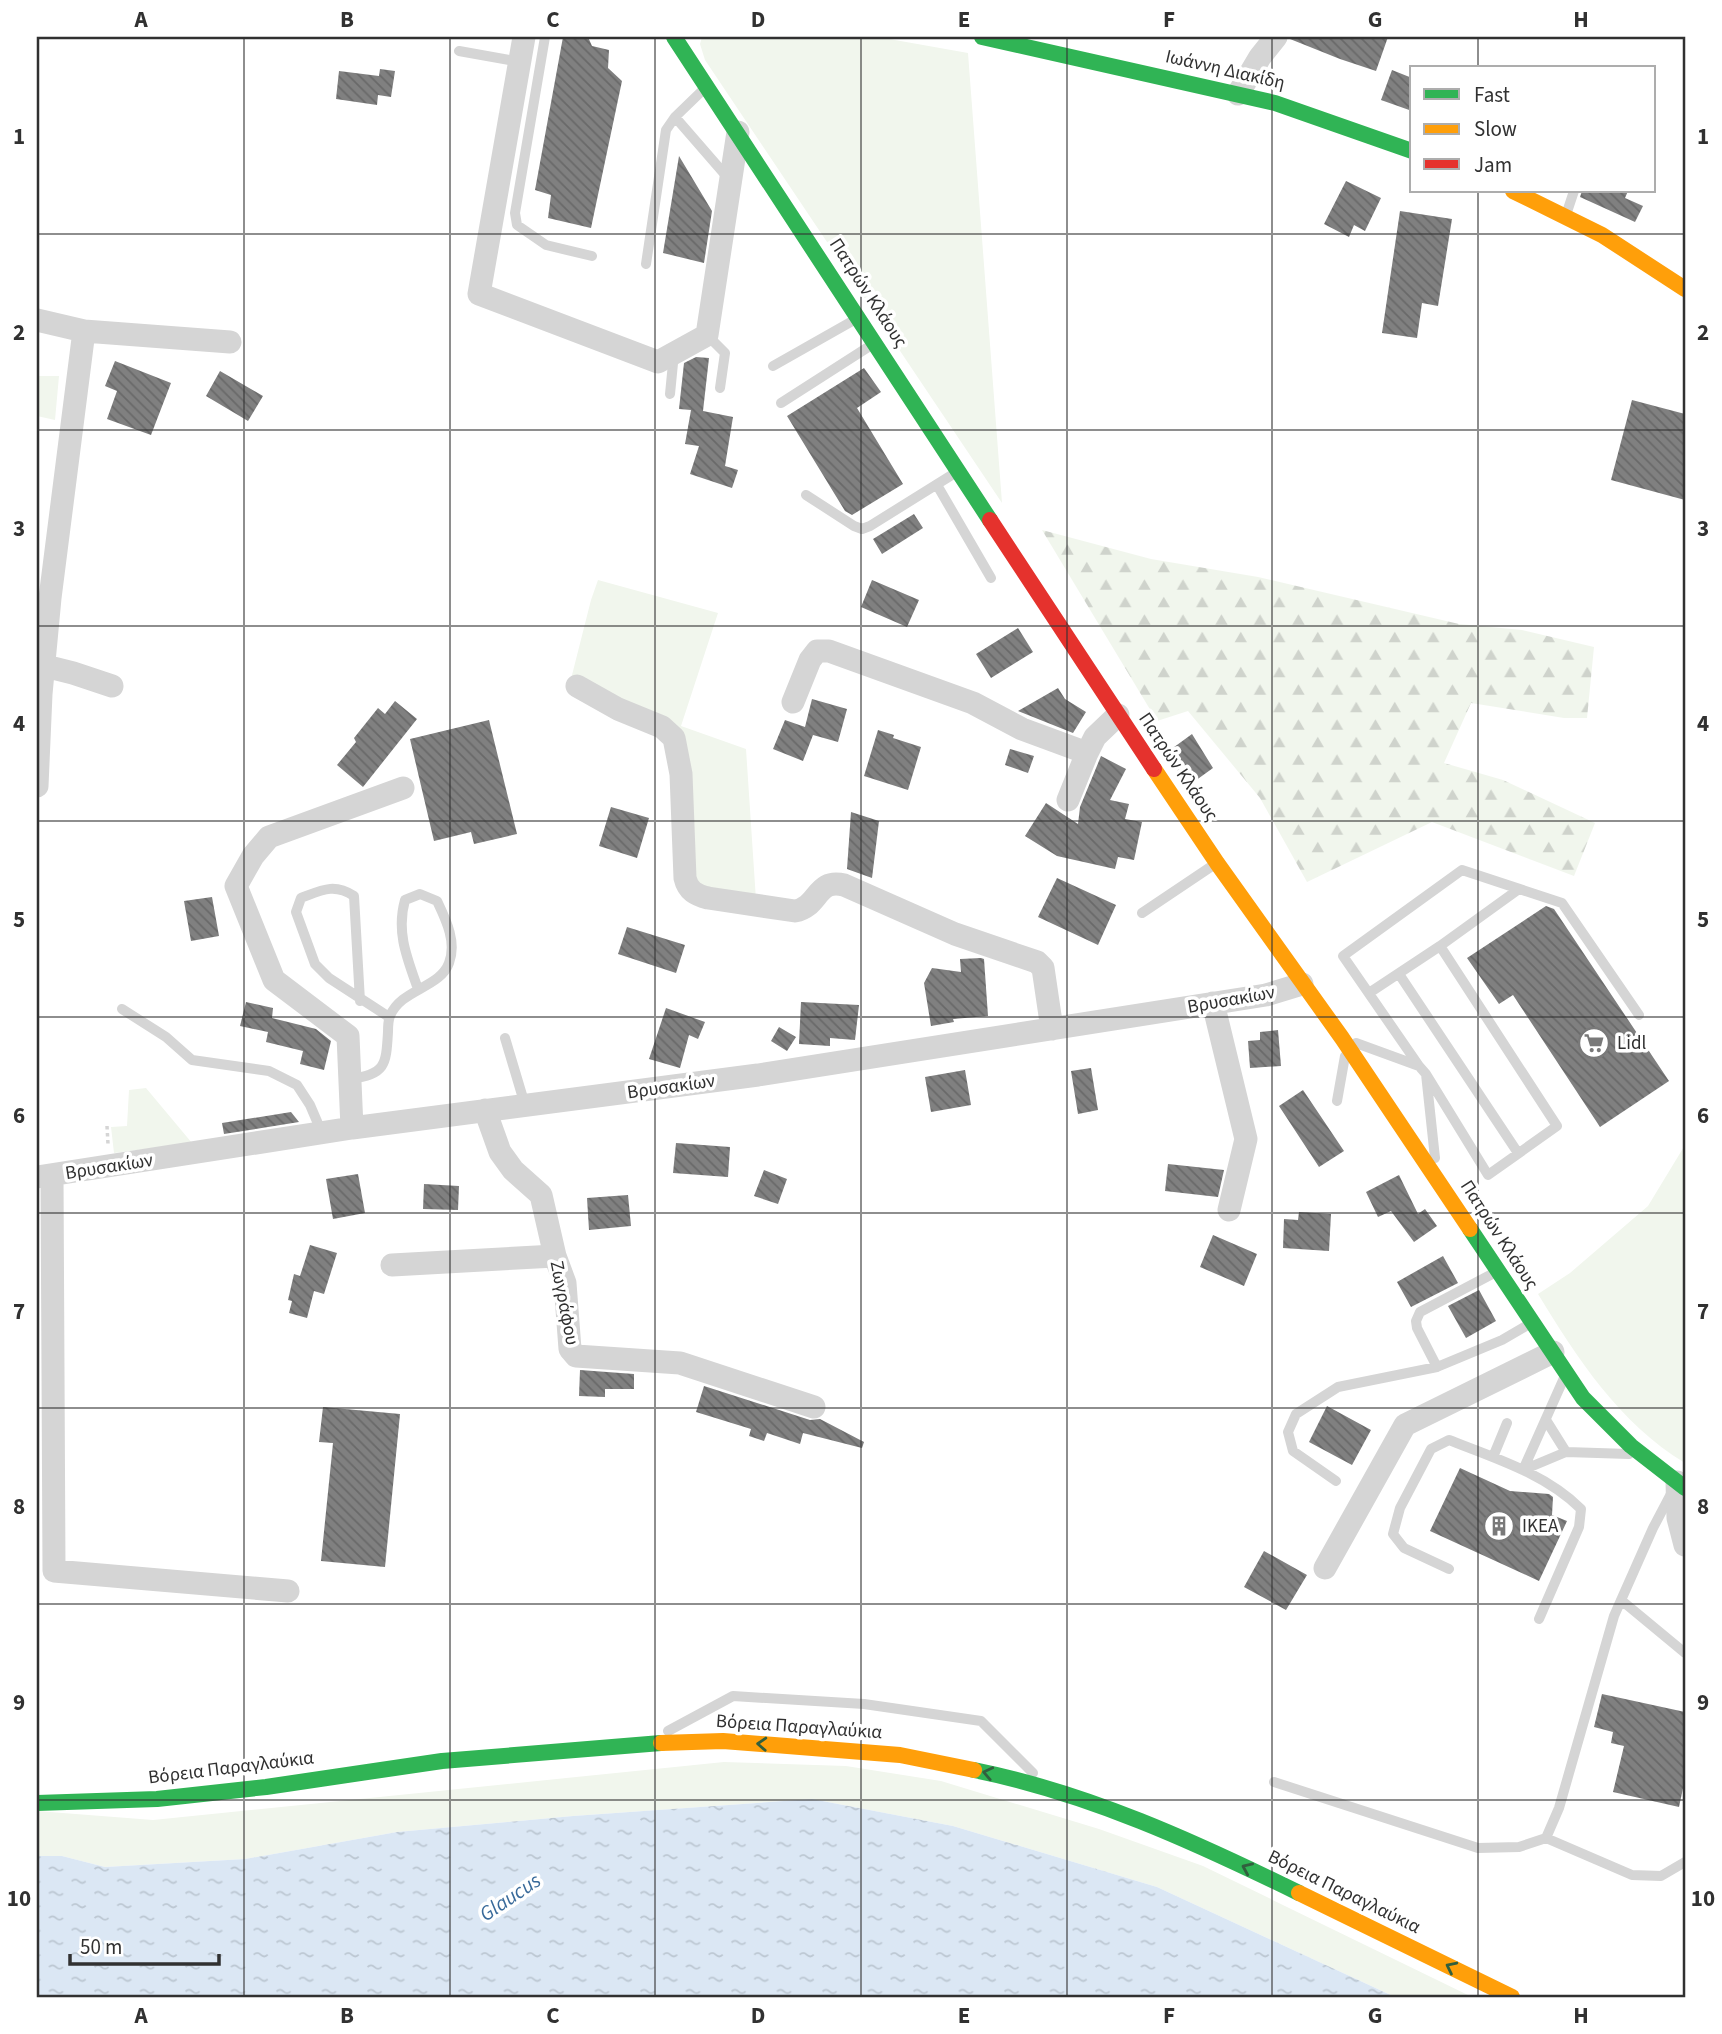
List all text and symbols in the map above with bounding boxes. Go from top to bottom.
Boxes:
text: A [133,3,148,36]
text: B [340,3,354,36]
text: C [546,3,560,36]
text: D [751,3,765,36]
text: E [958,3,970,36]
text: F [1163,3,1175,36]
text: G [1368,3,1382,36]
text: H [1573,3,1589,36]
street label: Ιωάννη Διακίδη [1163,43,1287,97]
legend [1410,66,1656,192]
text: Fast [1474,80,1510,110]
text: Slow [1474,114,1517,144]
text: 1 [13,120,25,153]
text: 1 [1697,120,1709,153]
text: Jam [1474,150,1512,180]
street label: Πατρών Κλάους [822,233,914,353]
text: 2 [13,316,25,349]
text: 2 [1697,316,1709,349]
text: 3 [13,512,25,545]
text: 3 [1697,512,1709,545]
text: 4 [13,707,25,740]
street label: Πατρών Κλάους [1132,707,1224,827]
text: 4 [1697,707,1709,740]
text: 5 [13,903,25,936]
text: 5 [1697,903,1709,936]
street label: Βρυσακίων [1185,979,1277,1021]
supermarket icon: Lidl [1577,1026,1611,1060]
place label: Lidl [1617,1030,1646,1057]
street label: Βρυσακίων [625,1067,717,1107]
text: 6 [13,1099,25,1132]
text: 6 [1697,1099,1709,1132]
street label: Βρυσακίων [63,1147,155,1187]
street label: Πατρών Κλάους [1453,1175,1545,1295]
street label: Ζωγράφου [543,1258,585,1348]
text: 7 [13,1295,25,1328]
text: 7 [1697,1295,1709,1328]
text: 8 [13,1490,25,1523]
text: 8 [1697,1490,1709,1523]
building icon: IKEA [1482,1509,1516,1543]
place label: IKEA [1522,1513,1559,1540]
text: 9 [13,1686,25,1719]
text: 9 [1697,1686,1709,1719]
street label: Βόρεια Παραγλαύκια [715,1708,883,1746]
one-way arrow [757,1736,768,1751]
street label: Βόρεια Παραγλαύκια [147,1744,316,1792]
one-way arrow [982,1766,994,1781]
street label: Βόρεια Παραγλαύκια [1263,1843,1425,1941]
one-way arrow [1241,1862,1254,1876]
water label: Glaucus [473,1865,547,1929]
text: 10 [7,1882,31,1915]
text: 10 [1691,1882,1715,1915]
scale bar [70,1922,219,1966]
text: 50 m [80,1932,122,1962]
one-way arrow [1446,1962,1458,1976]
text: A [133,1999,148,2032]
text: B [340,1999,354,2032]
text: C [546,1999,560,2032]
text: D [751,1999,765,2032]
text: E [958,1999,970,2032]
text: F [1163,1999,1175,2032]
text: G [1368,1999,1382,2032]
text: H [1573,1999,1589,2032]

